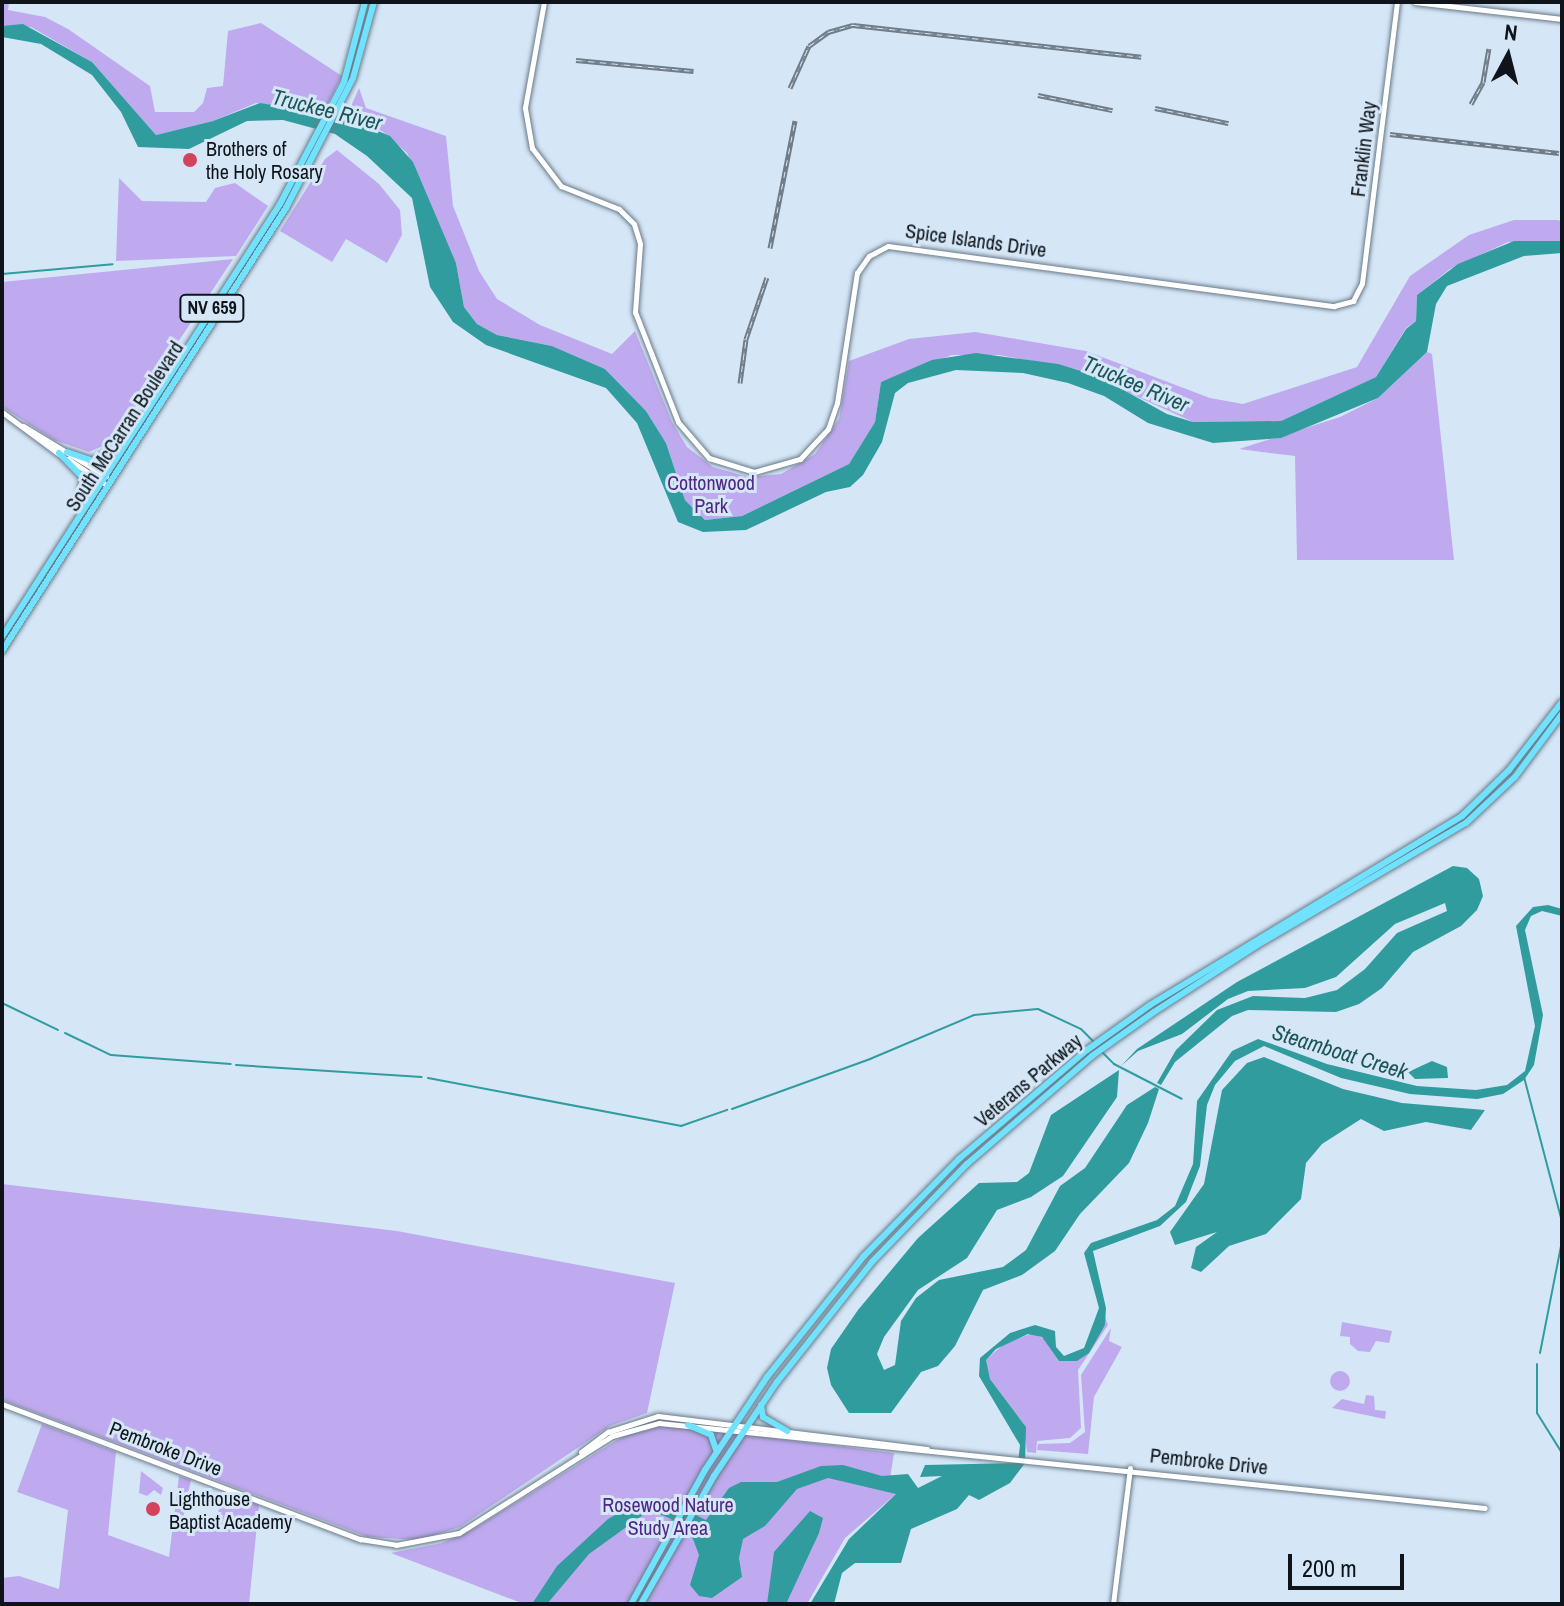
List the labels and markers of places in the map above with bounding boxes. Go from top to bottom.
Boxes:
place label: Brothers of the Holy Rosary [206,136,323,183]
marker: Brothers of the Holy Rosary [181,151,199,169]
place label: Lighthouse Baptist Academy [169,1486,293,1533]
marker: Lighthouse Baptist Academy [144,1500,162,1518]

